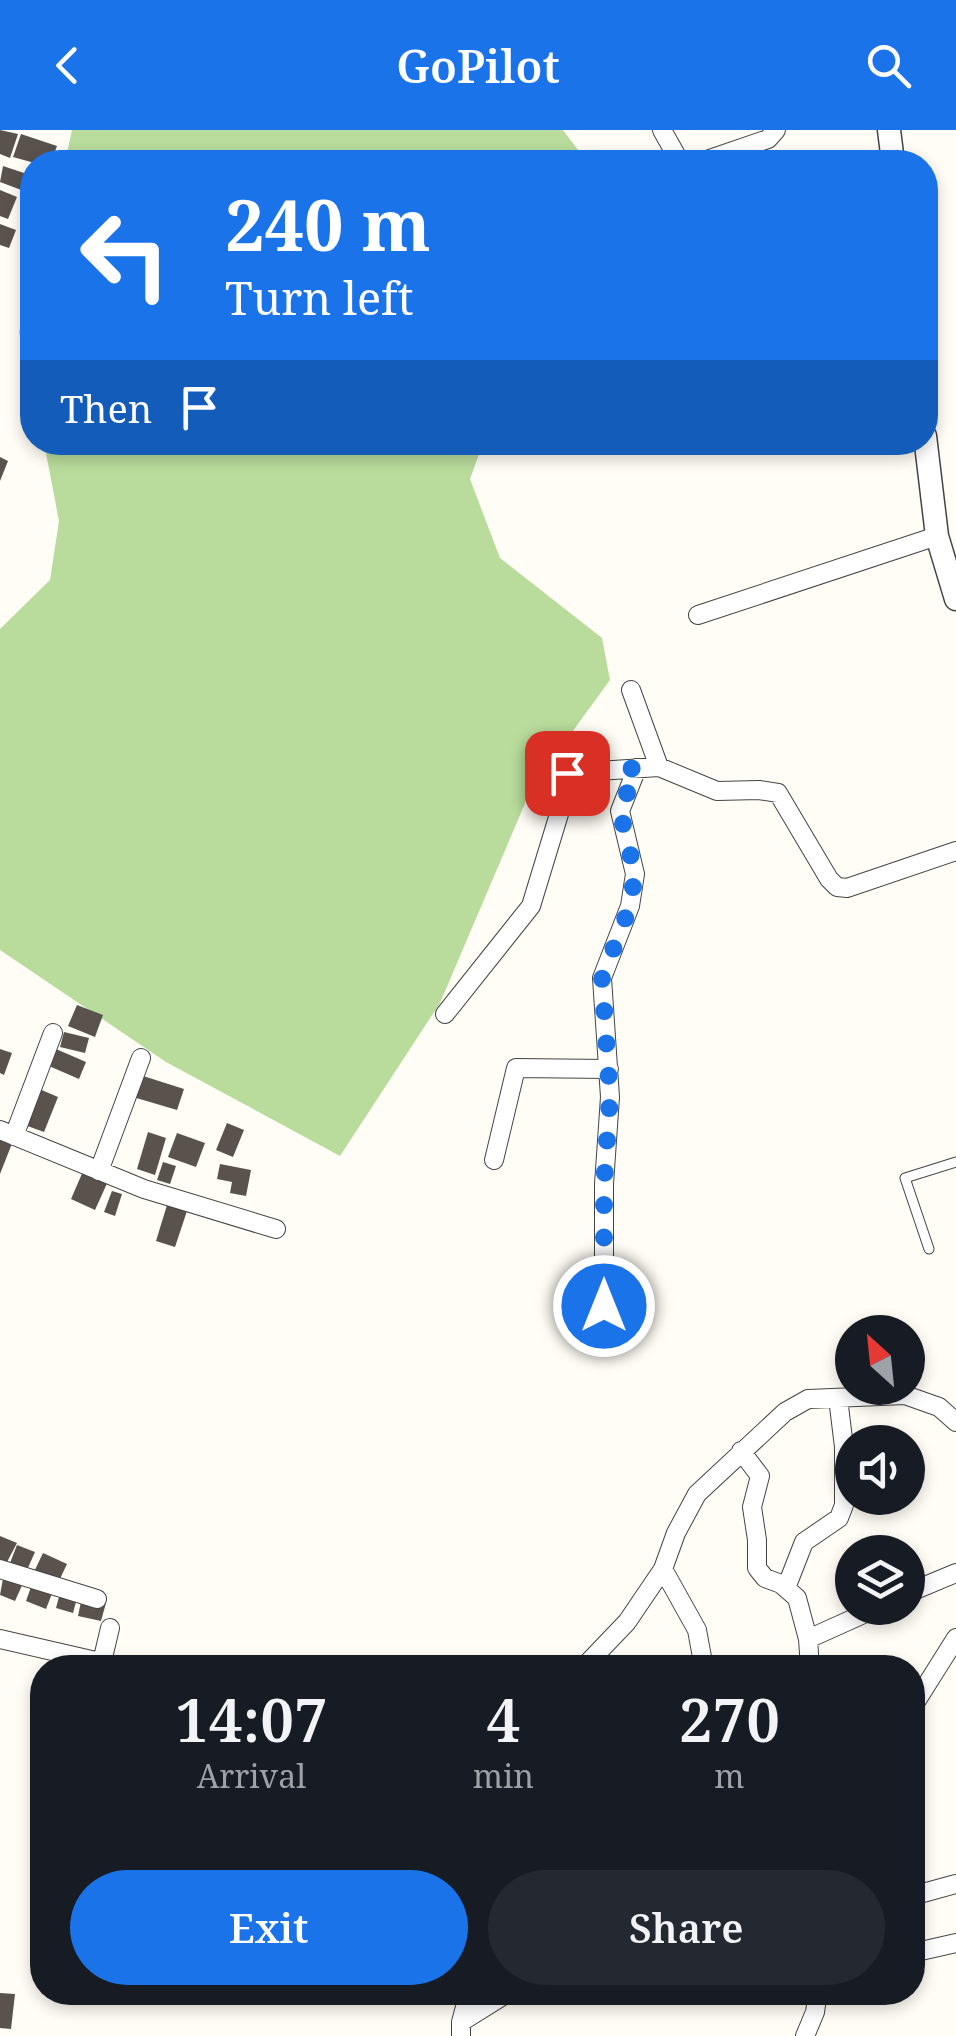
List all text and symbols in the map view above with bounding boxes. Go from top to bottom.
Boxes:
text: GoPilot [396,35,560,96]
icon: back [40,38,95,93]
icon: search [861,38,916,93]
text: 240 m [225,176,431,272]
icon: left [60,190,190,320]
text: Turn left [225,267,414,328]
icon: arrive [172,380,227,435]
text: Then [60,382,152,434]
pin [525,731,610,816]
icon: arrive [540,746,595,801]
position arrow [552,1254,656,1358]
north arrow [835,1315,925,1405]
map controls [835,1315,925,1625]
button: sound [835,1425,925,1515]
button: layers [835,1535,925,1625]
text: 14:07 [175,1678,328,1760]
text: 4 [486,1678,520,1760]
text: 270 [679,1678,780,1760]
text: Arrival [197,1754,306,1797]
text: min [473,1754,534,1797]
text: m [714,1754,745,1797]
button: Exit [70,1870,468,1985]
button: Share [488,1870,885,1985]

